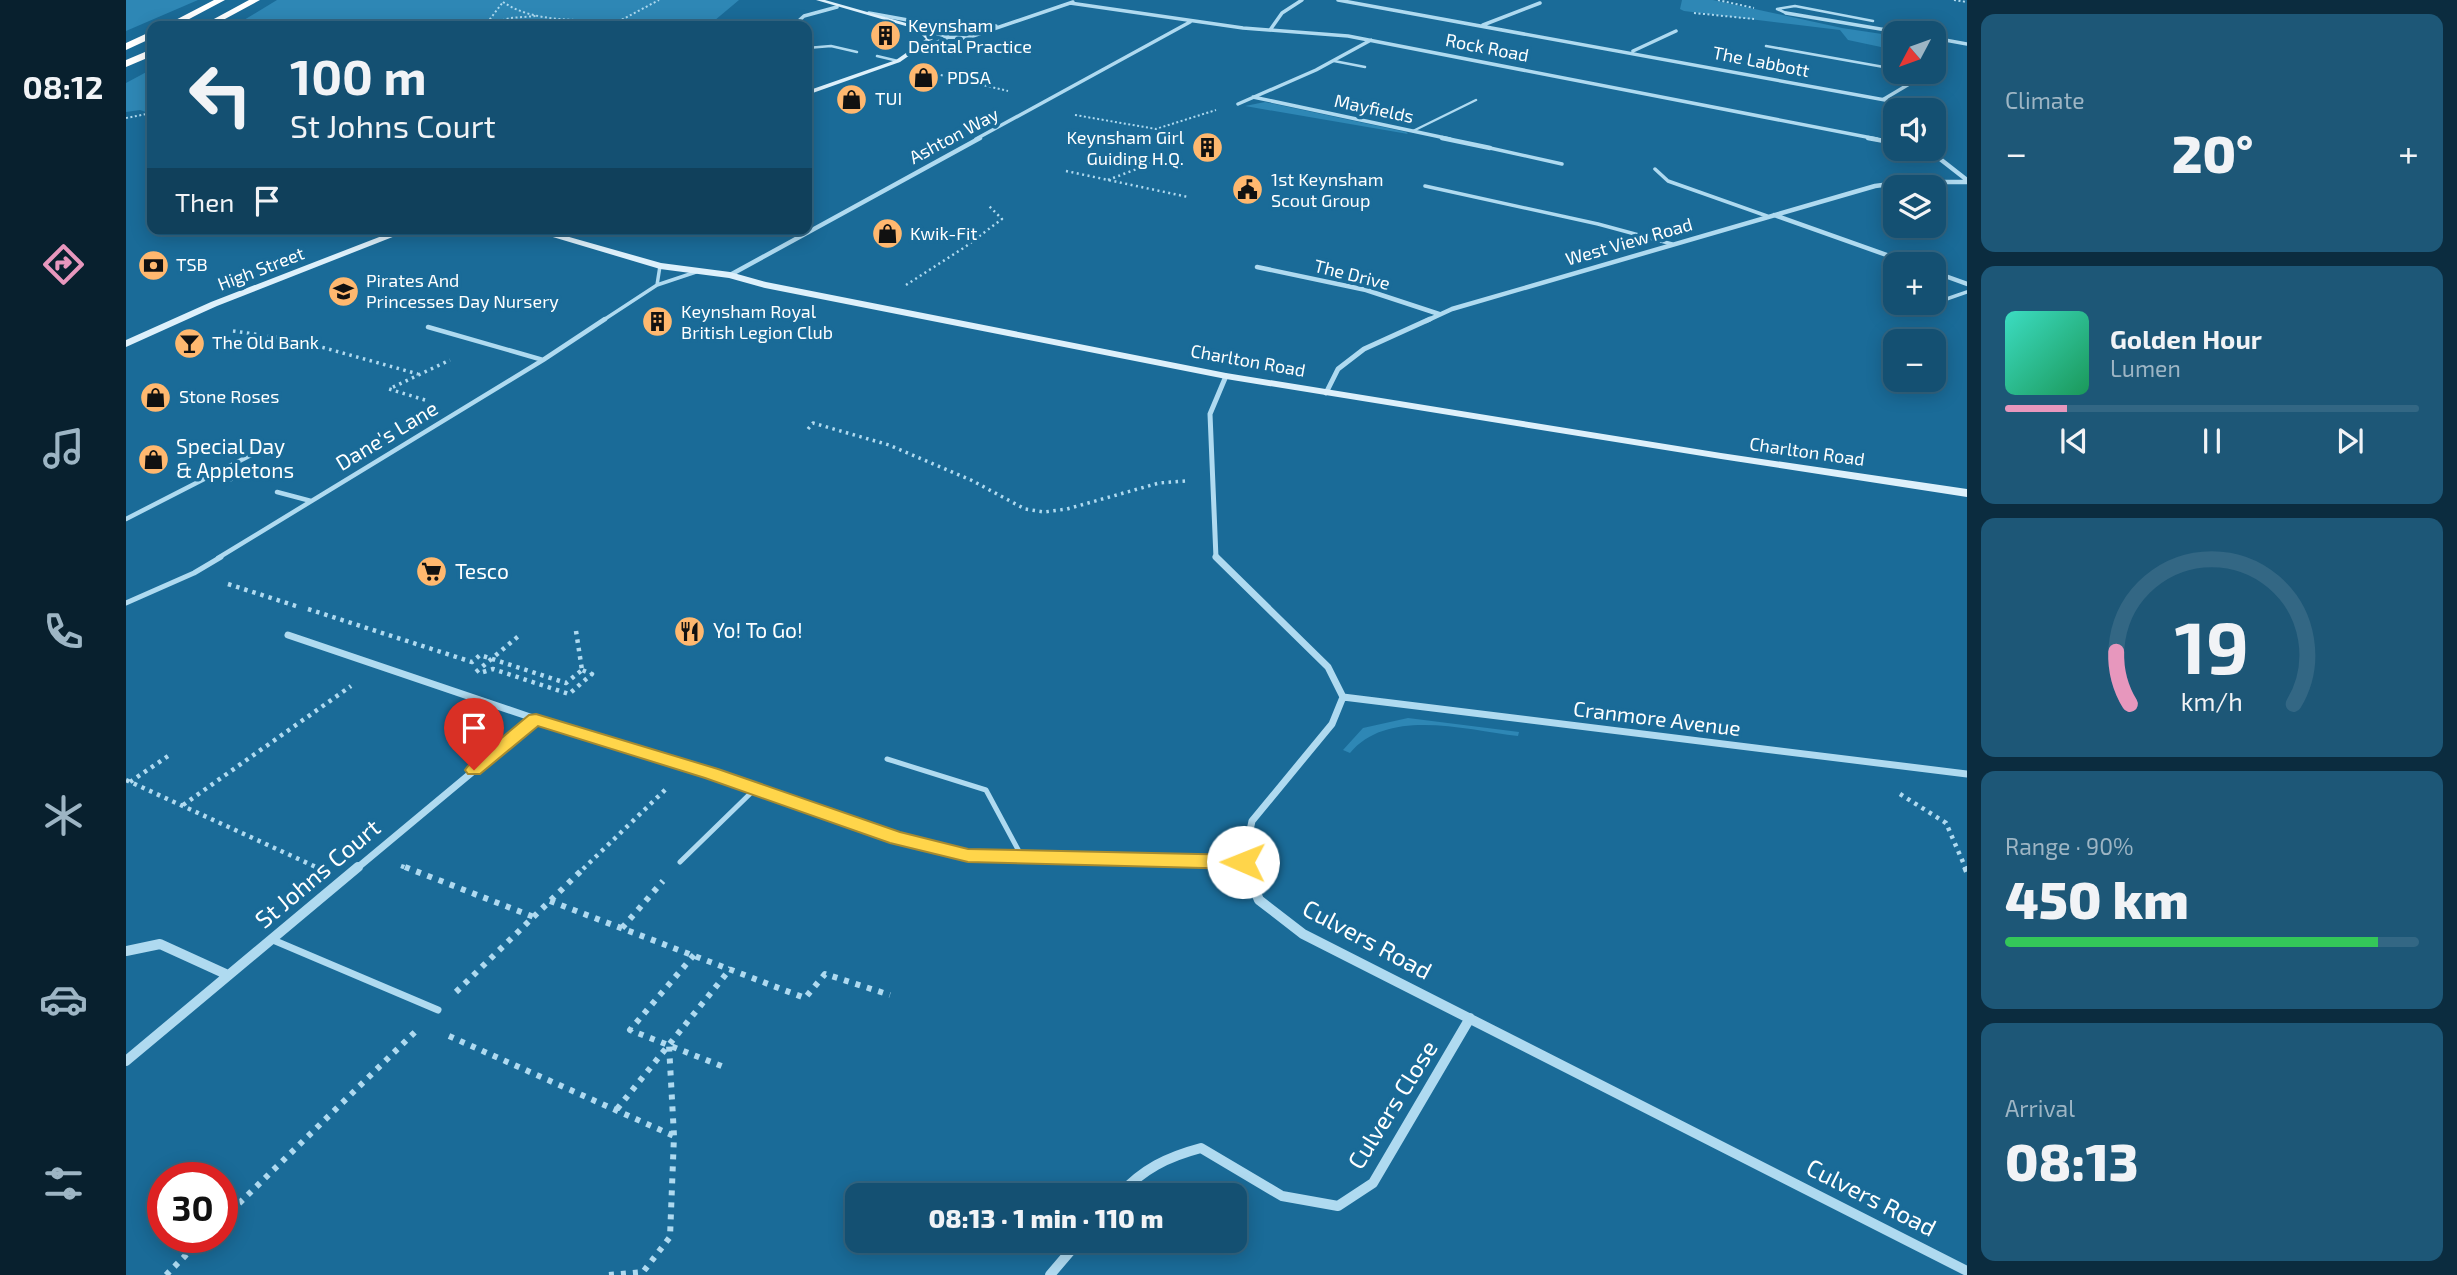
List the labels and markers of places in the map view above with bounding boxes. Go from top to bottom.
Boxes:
place label: Keynsham Dental Practice [908,14,1032,57]
building icon: Keynsham Dental Practice [868,19,902,53]
shop icon: PDSA [907,61,941,95]
place label: PDSA [947,66,992,88]
shop icon: TUI [835,82,869,116]
place label: TUI [875,87,902,109]
place label: Keynsham Girl Guiding H.Q. [1066,126,1185,169]
building icon: Keynsham Girl Guiding H.Q. [1190,131,1224,165]
place label: 1st Keynsham Scout Group [1271,168,1383,211]
public building icon: 1st Keynsham Scout Group [1231,173,1265,207]
shop icon: Kwik-Fit [870,217,904,251]
place label: Kwik-Fit [910,222,977,244]
bank icon: TSB [136,248,170,282]
place label: TSB [176,253,208,275]
place label: Pirates And Princesses Day Nursery [366,269,559,312]
school or university icon: Pirates And Princesses Day Nursery [326,274,360,308]
place label: Keynsham Royal British Legion Club [681,300,833,343]
building icon: Keynsham Royal British Legion Club [641,305,675,339]
bar icon: The Old Bank [172,326,206,360]
place label: The Old Bank [212,331,319,353]
shop icon: Stone Roses [139,380,173,414]
place label: Stone Roses [179,385,279,407]
place label: Special Day & Appletons [176,433,294,482]
shop icon: Special Day & Appletons [136,442,170,476]
supermarket icon: Tesco [415,555,449,589]
place label: Tesco [455,558,509,583]
restaurant icon: Yo! To Go! [673,614,707,648]
place label: Yo! To Go! [713,617,803,642]
pin [444,698,504,770]

